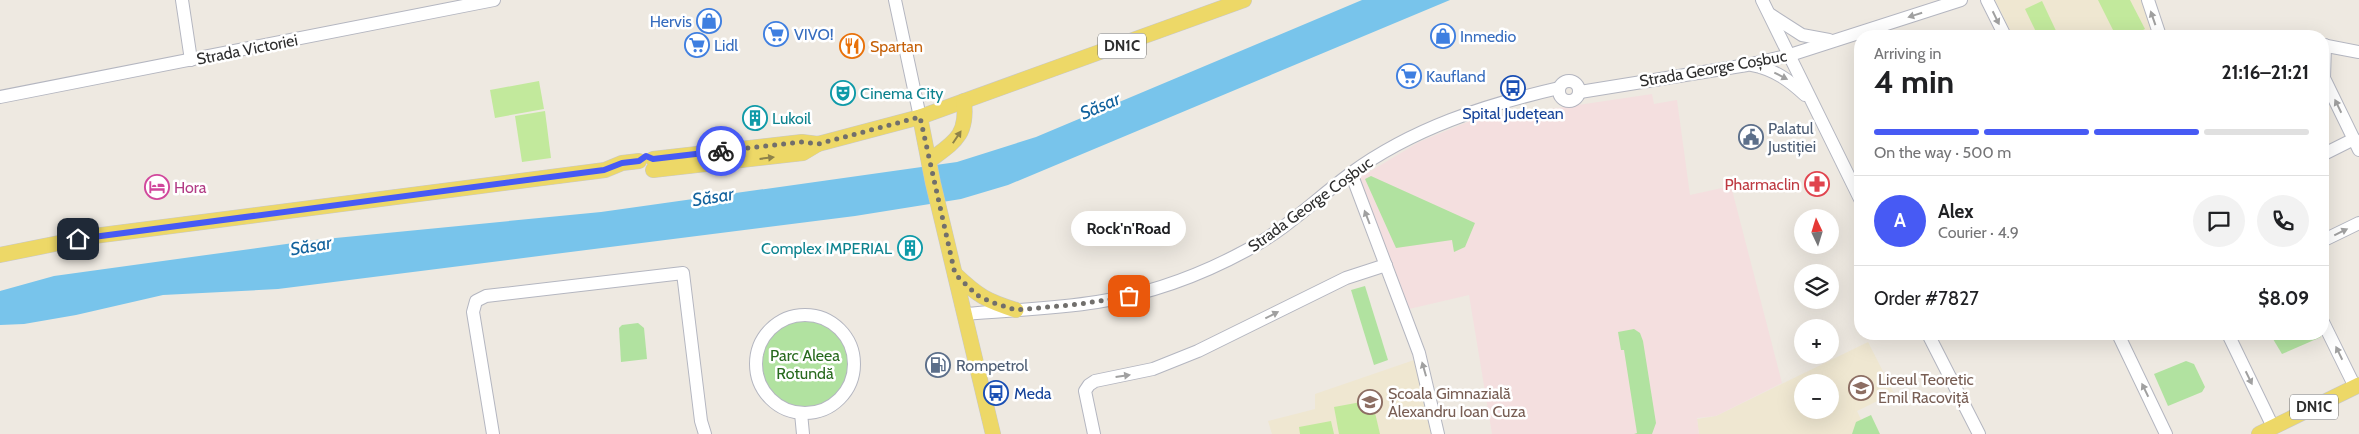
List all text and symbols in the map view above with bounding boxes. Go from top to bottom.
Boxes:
shop icon: Hervis [696,8,722,34]
one-way arrow [1907,11,1922,19]
one-way arrow [1992,11,2000,25]
one-way arrow [2149,11,2156,26]
place label: Hervis [650,12,692,31]
supermarket icon: VIVO! [763,21,789,47]
shop icon: Inmedio [1430,23,1456,49]
place label: VIVO! [794,25,834,44]
place label: Inmedio [1460,27,1516,46]
street label: Strada Victoriei [195,30,299,69]
supermarket icon: Lidl [684,32,710,58]
restaurant icon: Spartan [839,33,865,59]
road number: DN1C [1098,34,1146,58]
place label: Lidl [714,36,738,55]
place label: Spartan [870,37,923,56]
text: Arriving in [1874,44,1941,63]
street label: Strada George Coșbuc [1638,46,1788,92]
text: 21:16–21:21 [2221,61,2309,84]
text: 4 min [1874,62,1954,101]
supermarket icon: Kaufland [1396,63,1422,89]
place label: Kaufland [1426,67,1486,86]
one-way arrow [1774,72,1789,80]
bus stop icon: Spital Județean [1500,75,1526,101]
theatre icon: Cinema City [830,80,856,106]
place label: Cinema City [860,84,943,103]
water label: Săsar [1077,87,1125,124]
one-way arrow [2334,99,2342,113]
place label: Spital Județean [1462,104,1564,124]
building icon: Lukoil [742,105,768,131]
place label: Lukoil [772,109,811,128]
place label: Palatul Justiției [1767,119,1816,157]
public building icon: Palatul Justiției [1738,124,1764,150]
courier [696,126,746,176]
one-way arrow [952,130,962,144]
icon: bike [707,137,735,165]
text: On the way · 500 m [1874,143,2011,162]
street label: Strada George Coșbuc [1244,153,1377,257]
one-way arrow [759,154,775,162]
pharmacy icon: Pharmaclin [1804,171,1830,197]
hotel icon: Hora [144,174,170,200]
place label: Pharmaclin [1724,175,1800,194]
place label: Hora [174,178,207,197]
water label: Săsar [691,183,737,211]
button: chat [2193,195,2245,247]
button: phone [2257,195,2309,247]
text: Alex [1938,200,1974,223]
north arrow [1794,209,1839,254]
map controls [1794,209,1839,419]
text: A [1894,209,1906,232]
one-way arrow [1363,210,1371,224]
callout: Rock'n'Road [1072,211,1186,246]
pin [57,218,99,260]
text: Rock'n'Road [1086,219,1171,238]
text: Courier · 4.9 [1938,223,2019,242]
icon: home [64,225,92,253]
one-way arrow [2334,228,2348,236]
water label: Săsar [289,231,335,260]
building icon: Complex IMPERIAL [897,235,923,261]
place label: Complex IMPERIAL [761,239,892,258]
button: layers [1794,264,1839,309]
pin [1108,275,1150,317]
icon: bag [1115,282,1143,310]
text: Order #7827 [1874,287,1979,310]
text: $8.09 [2258,287,2309,310]
one-way arrow [1265,311,1280,319]
button: + [1794,319,1839,364]
park label: Parc Aleea Rotundă [770,346,840,383]
one-way arrow [2335,346,2343,361]
fuel station icon: Rompetrol [925,352,951,378]
place label: Rompetrol [956,356,1028,375]
one-way arrow [1419,362,1427,377]
place label: Liceul Teoretic Emil Racoviță [1878,370,1974,408]
one-way arrow [2245,371,2253,385]
one-way arrow [1115,372,1131,380]
button: − [1794,374,1839,419]
school or university icon: Liceul Teoretic Emil Racoviță [1848,375,1874,401]
bus stop icon: Meda [983,380,1009,406]
one-way arrow [2141,383,2149,397]
place label: Meda [1014,384,1052,403]
place label: Școala Gimnazială Alexandru Ioan Cuza [1388,384,1526,421]
school or university icon: Școala Gimnazială Alexandru Ioan Cuza [1357,389,1383,415]
road number: DN1C [2290,394,2338,420]

